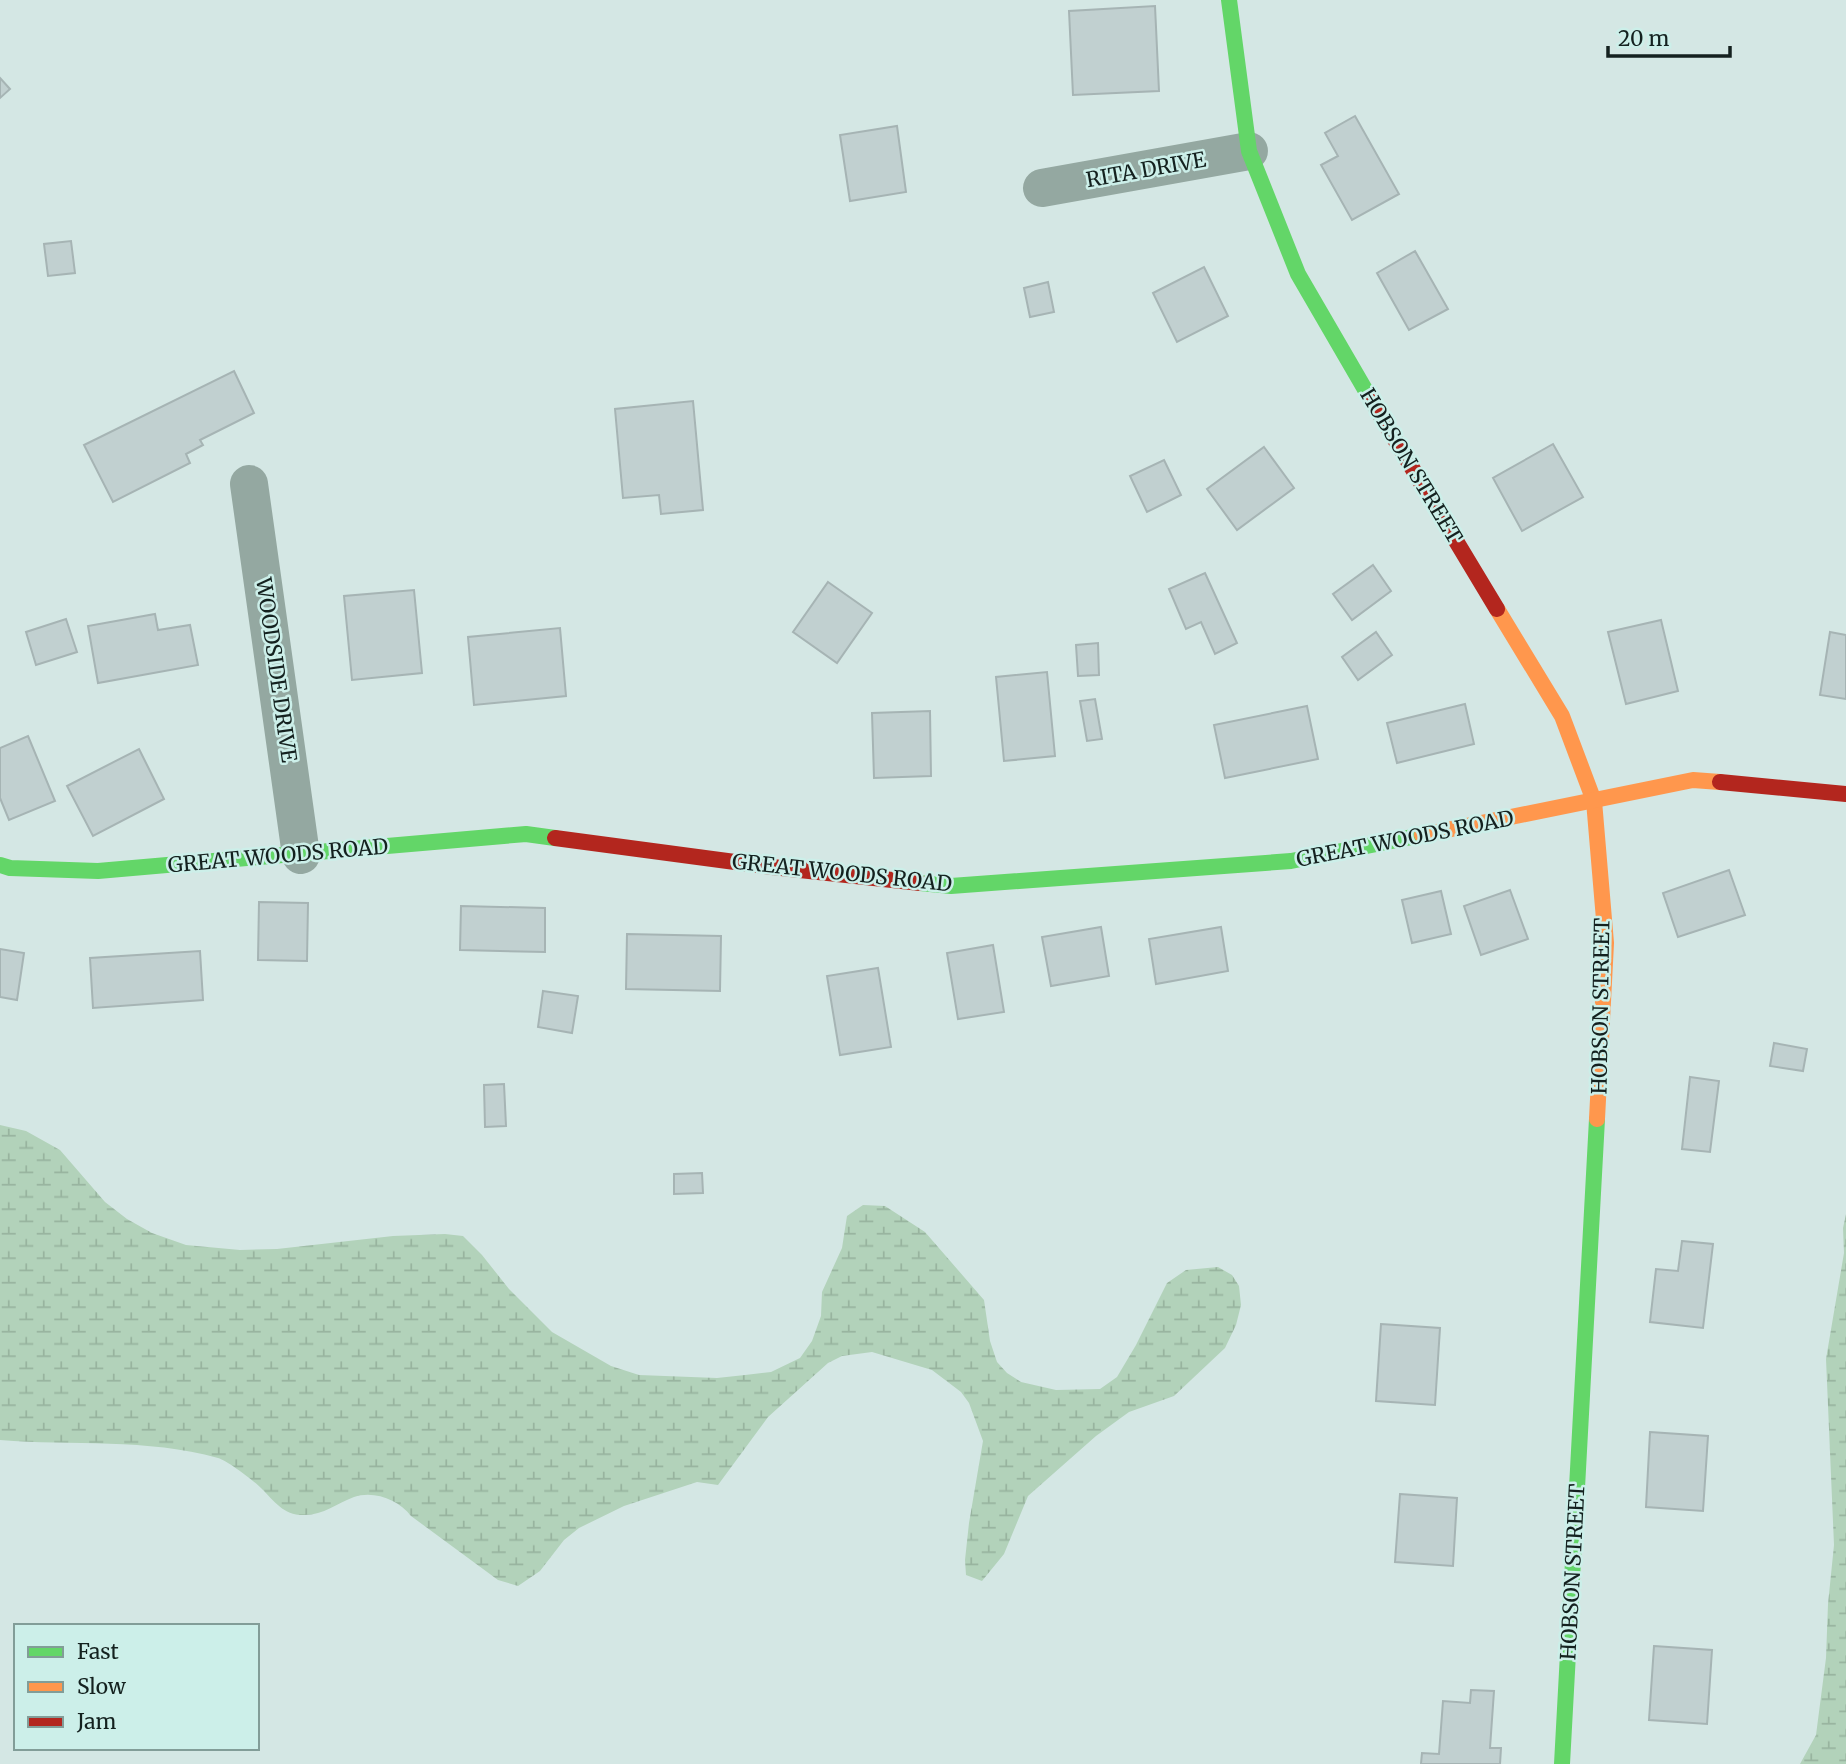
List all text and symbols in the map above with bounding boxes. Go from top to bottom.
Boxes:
scale bar [1608,14,1730,58]
text: 20 m [1618,25,1670,52]
street label: RITA DRIVE [1084,146,1209,193]
street label: HOBSON STREET [1354,383,1469,549]
street label: WOODSIDE DRIVE [250,575,303,765]
street label: GREAT WOODS ROAD [1294,804,1516,873]
street label: GREAT WOODS ROAD [167,832,389,879]
street label: GREAT WOODS ROAD [731,848,954,897]
street label: HOBSON STREET [1585,917,1616,1095]
street label: HOBSON STREET [1554,1483,1591,1661]
legend [14,1624,259,1750]
text: Fast [77,1638,119,1665]
text: Slow [77,1673,126,1700]
text: Jam [76,1708,116,1735]

